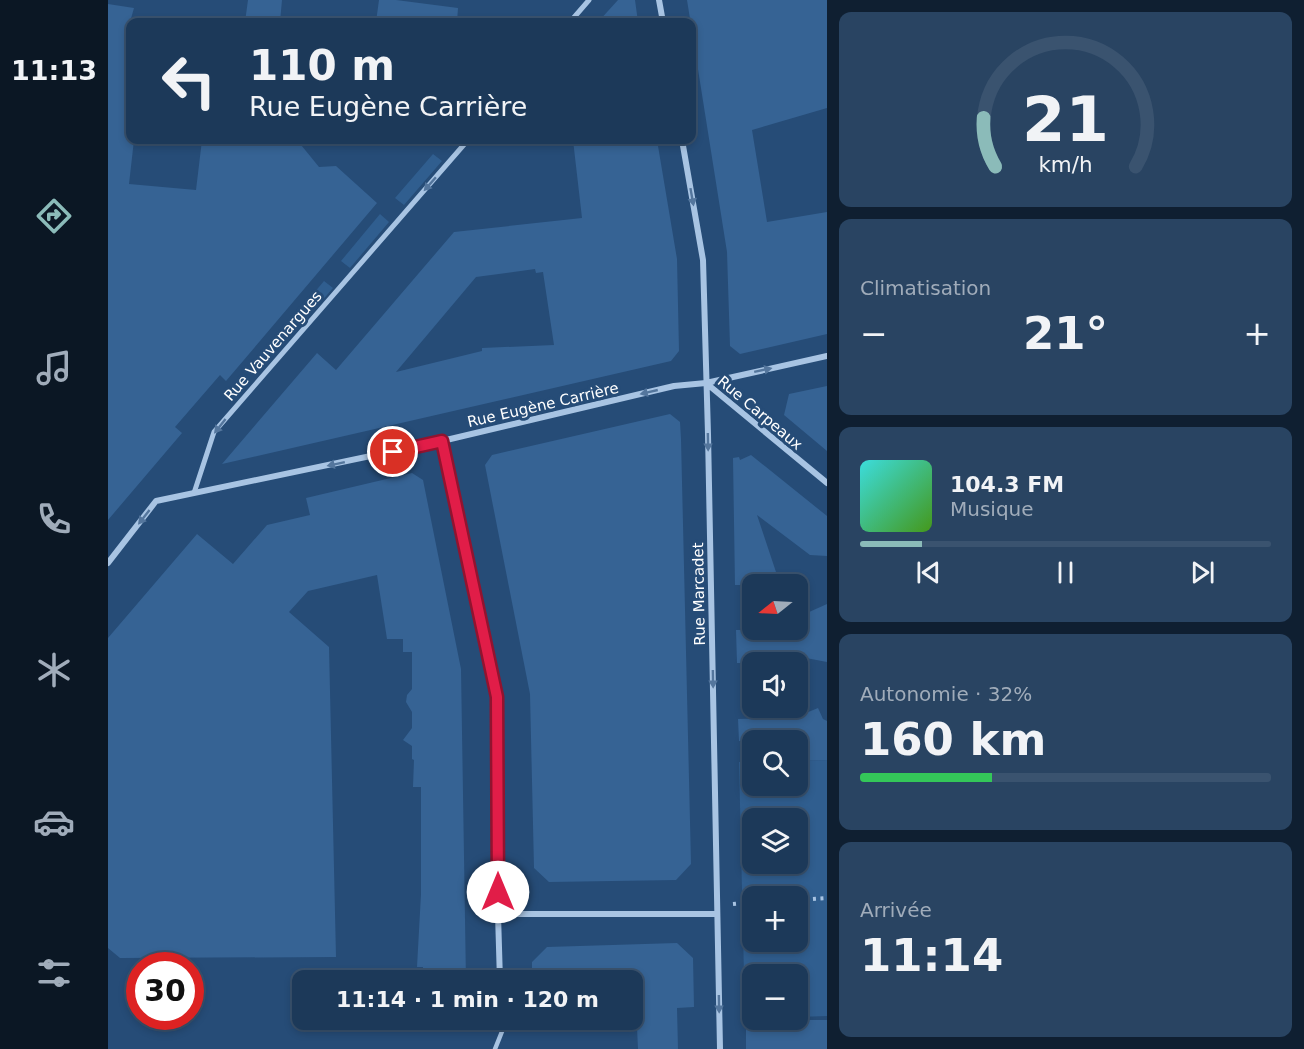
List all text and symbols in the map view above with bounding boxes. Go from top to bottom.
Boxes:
text: 110 m [249,41,395,90]
icon: left [150,42,228,120]
text: 11:13 [11,55,97,86]
text: 21 [1022,83,1109,156]
text: Rue Eugène Carrière [249,91,527,122]
text: km/h [1038,152,1093,177]
one-way arrow [424,176,437,191]
one-way arrow [688,188,697,207]
icon: directions [33,195,75,237]
text: Climatisation [860,276,991,300]
street label: Rue Vauvenargues [220,287,326,405]
text: 21° [1023,307,1108,360]
text: − [860,314,888,353]
text: + [1243,314,1271,353]
icon: music [33,347,75,389]
one-way arrow [754,365,773,374]
street label: Rue Carpeaux [714,372,806,454]
street label: Rue Eugène Carrière [466,379,620,431]
one-way arrow [639,388,658,397]
one-way arrow [214,419,226,434]
pin [367,426,418,477]
one-way arrow [704,432,713,451]
icon: arrive [376,435,409,468]
one-way arrow [326,459,345,469]
text: 104.3 FM [950,472,1064,497]
text: Musique [950,497,1034,521]
icon: phone [33,498,75,540]
one-way arrow [138,509,150,524]
street label: Rue Marcadet [689,542,709,646]
icon: previous [912,556,945,589]
icon: pause [1049,556,1082,589]
icon: next [1186,556,1219,589]
north arrow [742,574,808,640]
map controls [742,574,808,1030]
icon: climate [33,649,75,691]
button: sound [742,652,808,718]
one-way arrow [708,669,717,688]
text: Autonomie · 32% [860,682,1032,706]
text: 160 km [860,713,1046,766]
button: search [742,730,808,796]
icon: car [33,801,75,843]
button: layers [742,808,808,874]
position arrow [466,860,530,924]
button: + [742,886,808,952]
text: Arrivée [860,898,932,922]
text: 11:14 [860,929,1003,982]
icon: filters [33,952,75,994]
speed limit sign: 30 [126,952,204,1030]
button: − [742,964,808,1030]
text: 11:14 · 1 min · 120 m [336,987,599,1012]
one-way arrow [714,995,724,1014]

